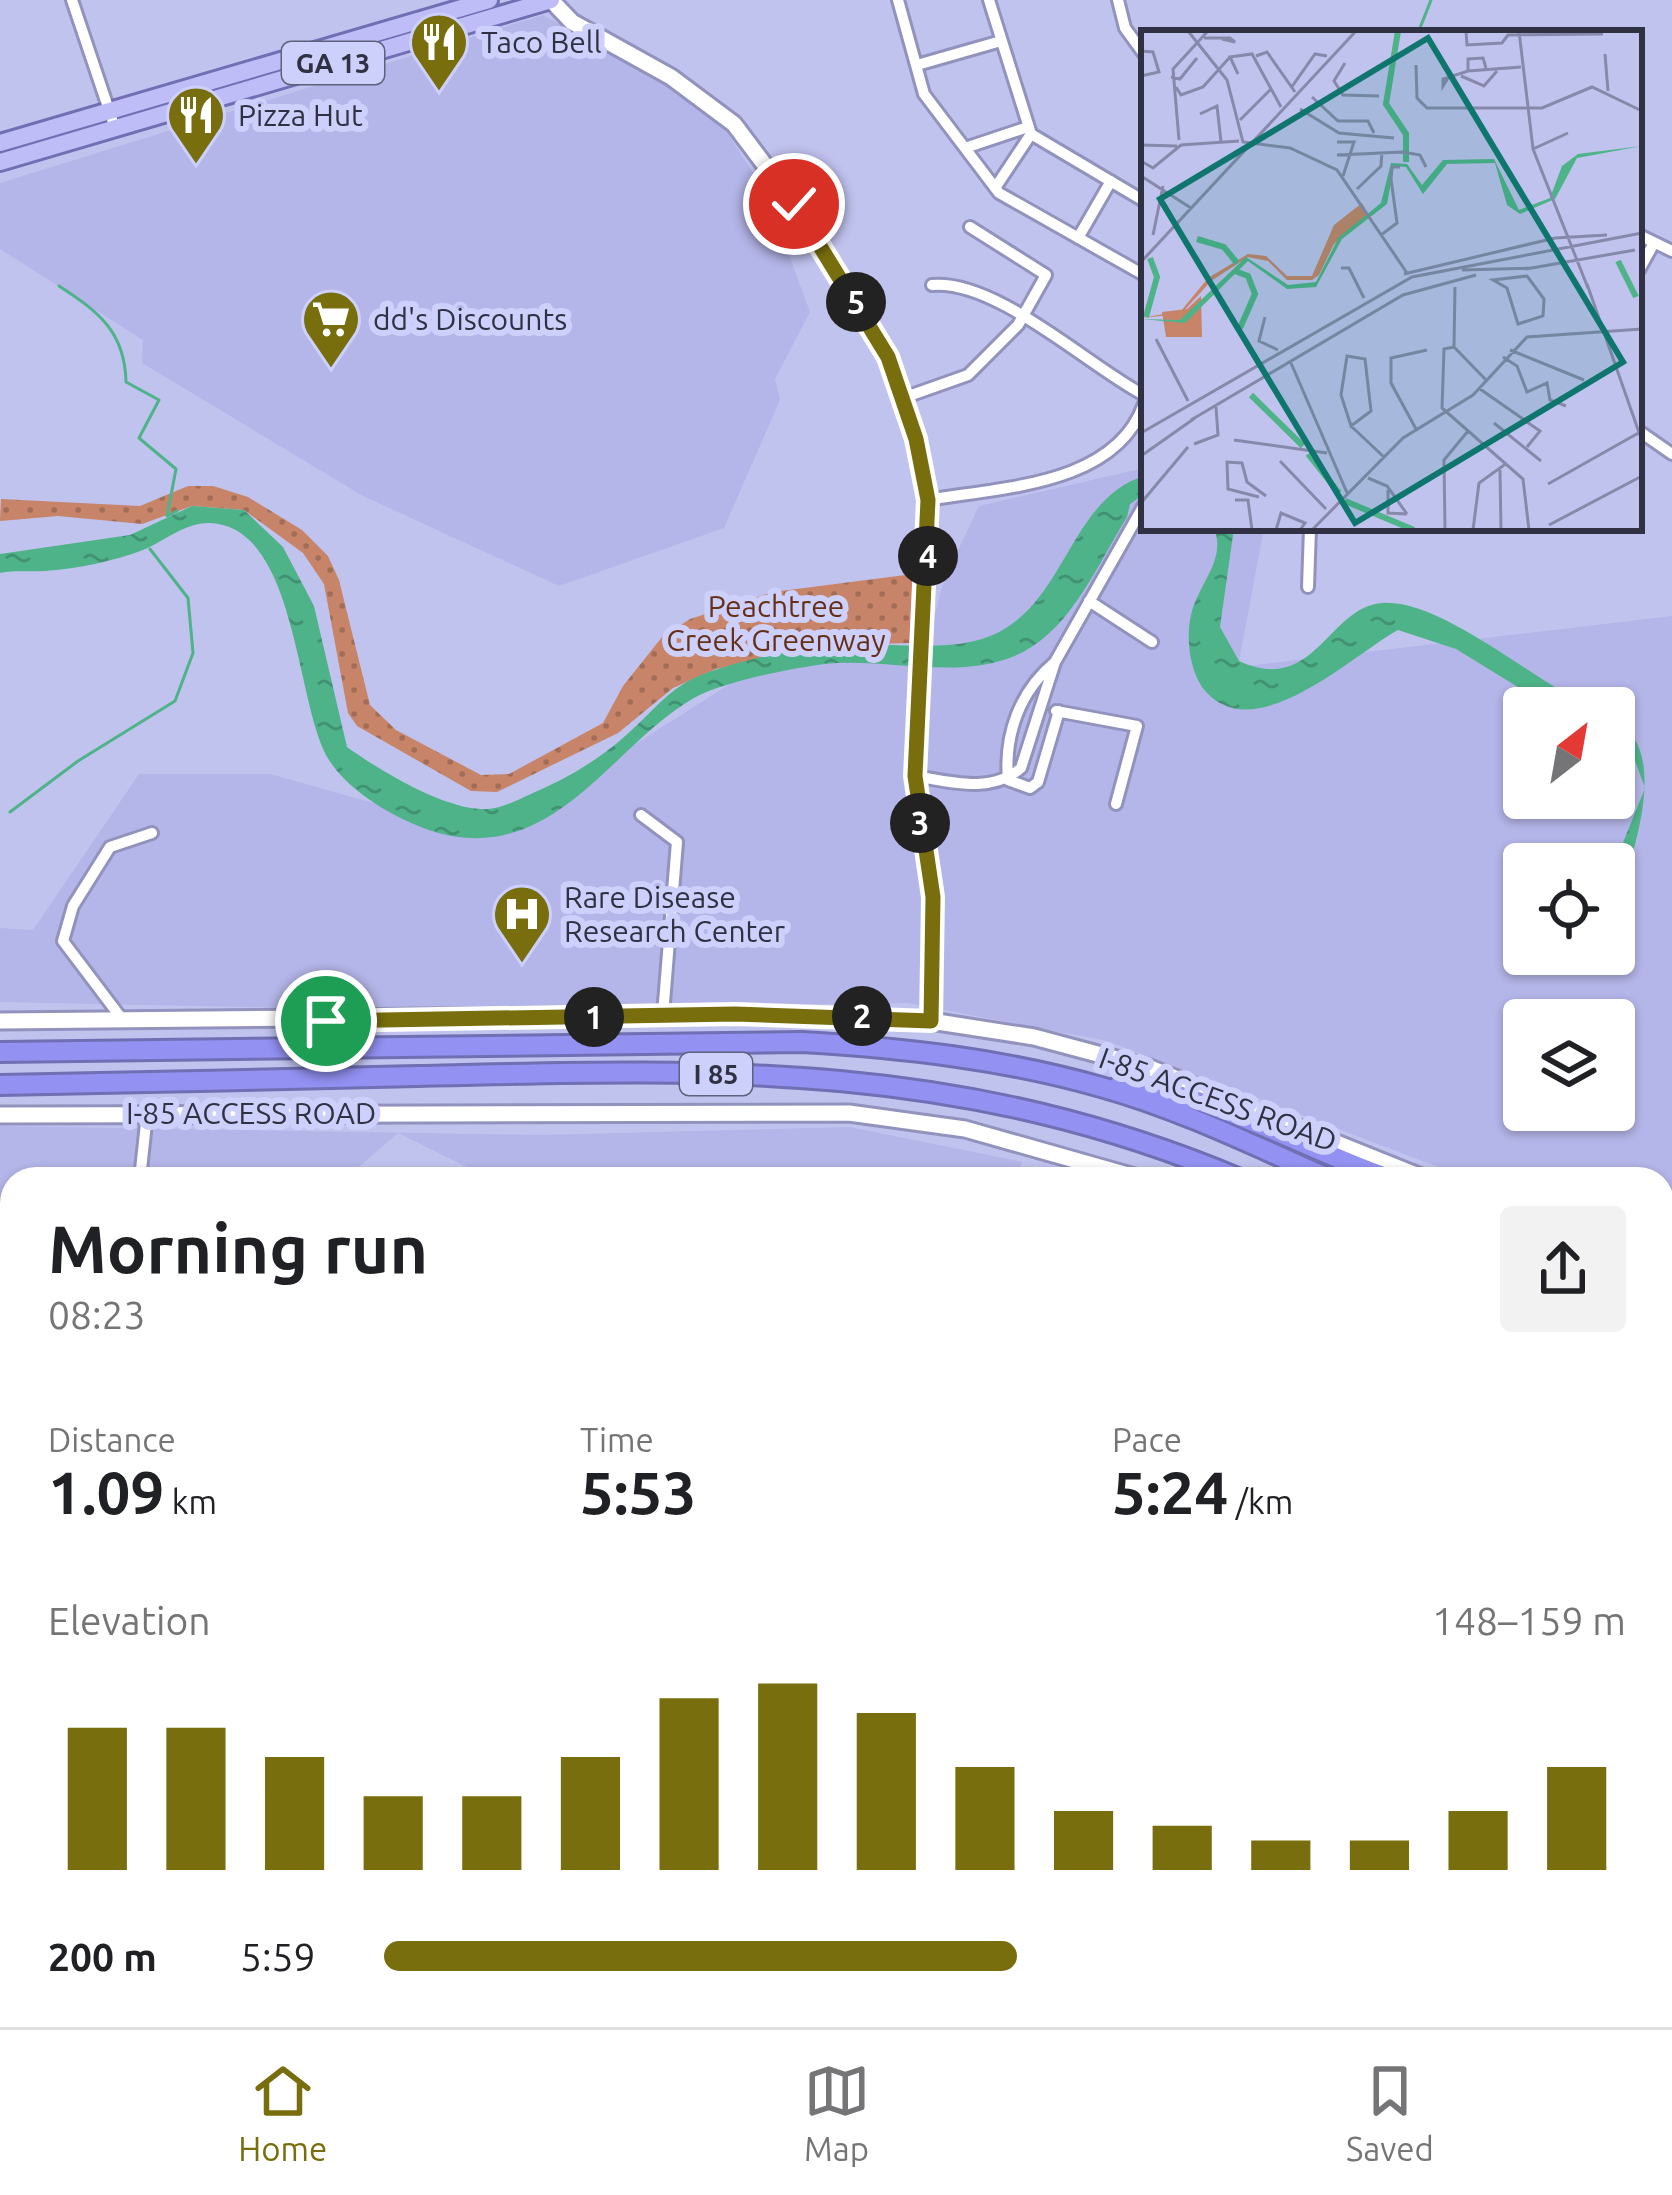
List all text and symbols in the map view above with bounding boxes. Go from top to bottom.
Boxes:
restaurant icon: Taco Bell [408,11,470,93]
place label: Taco Bell [481,25,602,59]
inset map [1141,30,1642,531]
road number: GA 13 [282,42,384,84]
restaurant icon: Pizza Hut [165,84,227,166]
place label: Pizza Hut [238,98,363,132]
pin [743,153,845,255]
icon: check [761,171,827,237]
pin: 5 [826,272,886,332]
text: 5 [847,283,865,320]
supermarket icon: dd's Discounts [300,288,362,370]
place label: dd's Discounts [373,302,567,336]
pin: 4 [898,526,958,586]
text: 4 [919,537,937,574]
park label: Peachtree Creek Greenway [666,589,886,657]
north arrow [1503,687,1635,819]
map controls [1503,687,1635,1131]
pin: 3 [890,793,950,853]
text: 3 [911,804,929,841]
button: locate [1503,843,1635,975]
place label: Rare Disease Research Center [564,880,786,948]
hospital icon: Rare Disease Research Center [491,883,553,965]
pin [275,970,377,1072]
pin: 2 [832,986,892,1046]
pin: 1 [564,987,624,1047]
icon: arrive [293,988,359,1054]
text: 2 [853,997,871,1034]
text: 1 [585,998,603,1035]
button: layers [1503,999,1635,1131]
street label: I-85 ACCESS ROAD [1095,1040,1341,1158]
road number: I 85 [680,1053,752,1095]
street label: I-85 ACCESS ROAD [126,1096,376,1130]
button: share [1500,1206,1626,1332]
text: Morning run [48,1211,428,1285]
text: 08:23 [48,1293,146,1336]
text: Distance [48,1421,176,1458]
text: Time [580,1421,654,1458]
text: Pace [1112,1421,1182,1458]
text: 1.09 [48,1458,164,1525]
text: 5:53 [580,1458,696,1525]
text: 5:24 [1112,1458,1228,1525]
text: km [164,1483,217,1520]
text: /km [1228,1483,1293,1520]
text: Elevation [48,1599,211,1642]
text: 148–159 m [1432,1599,1626,1642]
text: 200 m [48,1935,157,1978]
text: 5:59 [240,1935,316,1978]
tab: Home [238,2058,327,2167]
tab: Map [804,2058,870,2167]
tab: Saved [1346,2058,1434,2167]

